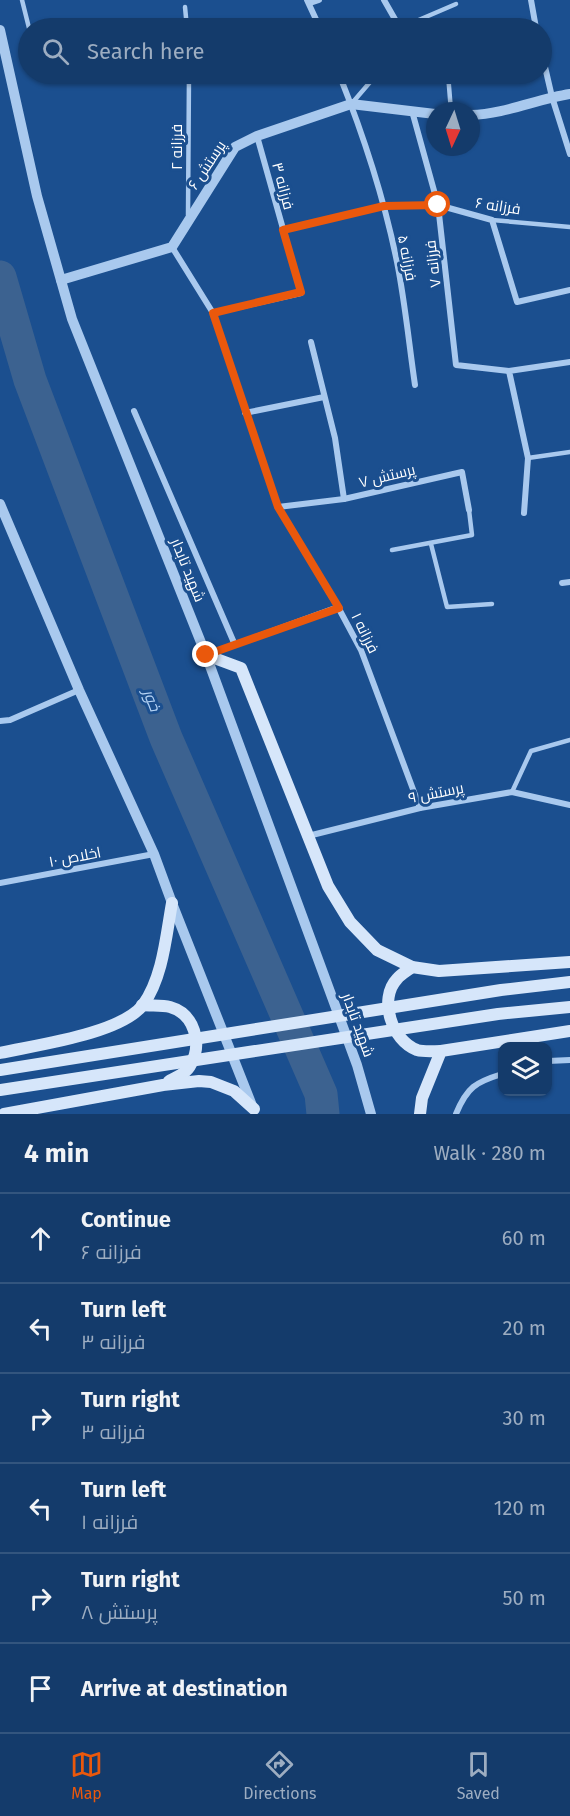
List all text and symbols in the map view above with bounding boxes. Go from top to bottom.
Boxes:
search box [18,18,552,84]
icon: search [39,35,72,68]
text: Search here [87,38,205,65]
north arrow [426,102,480,156]
street label: فرزانه ۲ [168,124,186,170]
street label: پرستش ۶ [184,137,231,193]
street label: فرزانه ۳ [268,160,298,212]
route start [424,191,450,217]
street label: فرزانه ۶ [474,194,522,218]
street label: فرزانه ۵ [394,233,420,283]
street label: فرزانه ۷ [421,239,445,289]
street label: پرستش ۷ [357,460,417,493]
street label: شهید تابدار [166,535,209,605]
street label: فرزانه ۱ [348,610,382,656]
route end [192,641,218,667]
water label: خور [138,684,165,715]
street label: پرستش ۹ [407,779,465,808]
street label: اخلاص ۱۰ [47,843,103,872]
street label: شهید تابدار [337,989,378,1060]
map controls [498,1042,552,1096]
button: layers [498,1042,552,1096]
text: 4 min [24,1138,89,1169]
text: Walk · 280 m [433,1141,546,1165]
text: Continue [81,1206,171,1233]
icon: ahead [24,1222,57,1255]
text: 60 m [502,1226,546,1250]
text: فرزانه ۶ [81,1240,142,1264]
text: Turn left [81,1296,166,1323]
icon: left [24,1312,57,1345]
text: 20 m [503,1316,546,1340]
text: فرزانه ۳ [81,1330,146,1354]
text: Turn right [81,1386,180,1413]
icon: right [24,1402,57,1435]
text: 30 m [502,1406,546,1430]
text: فرزانه ۳ [81,1420,146,1444]
text: Turn left [81,1476,166,1503]
icon: left [24,1492,57,1525]
text: 120 m [494,1496,546,1520]
text: فرزانه ۱ [81,1510,138,1534]
text: Turn right [81,1566,180,1593]
icon: right [24,1582,57,1615]
text: 50 m [502,1586,546,1610]
text: پرستش ۸ [81,1600,157,1624]
icon: arrive [24,1672,57,1705]
text: Arrive at destination [81,1675,288,1702]
tab: Map [70,1748,103,1803]
tab: Directions [243,1748,317,1803]
tab: Saved [457,1748,500,1803]

